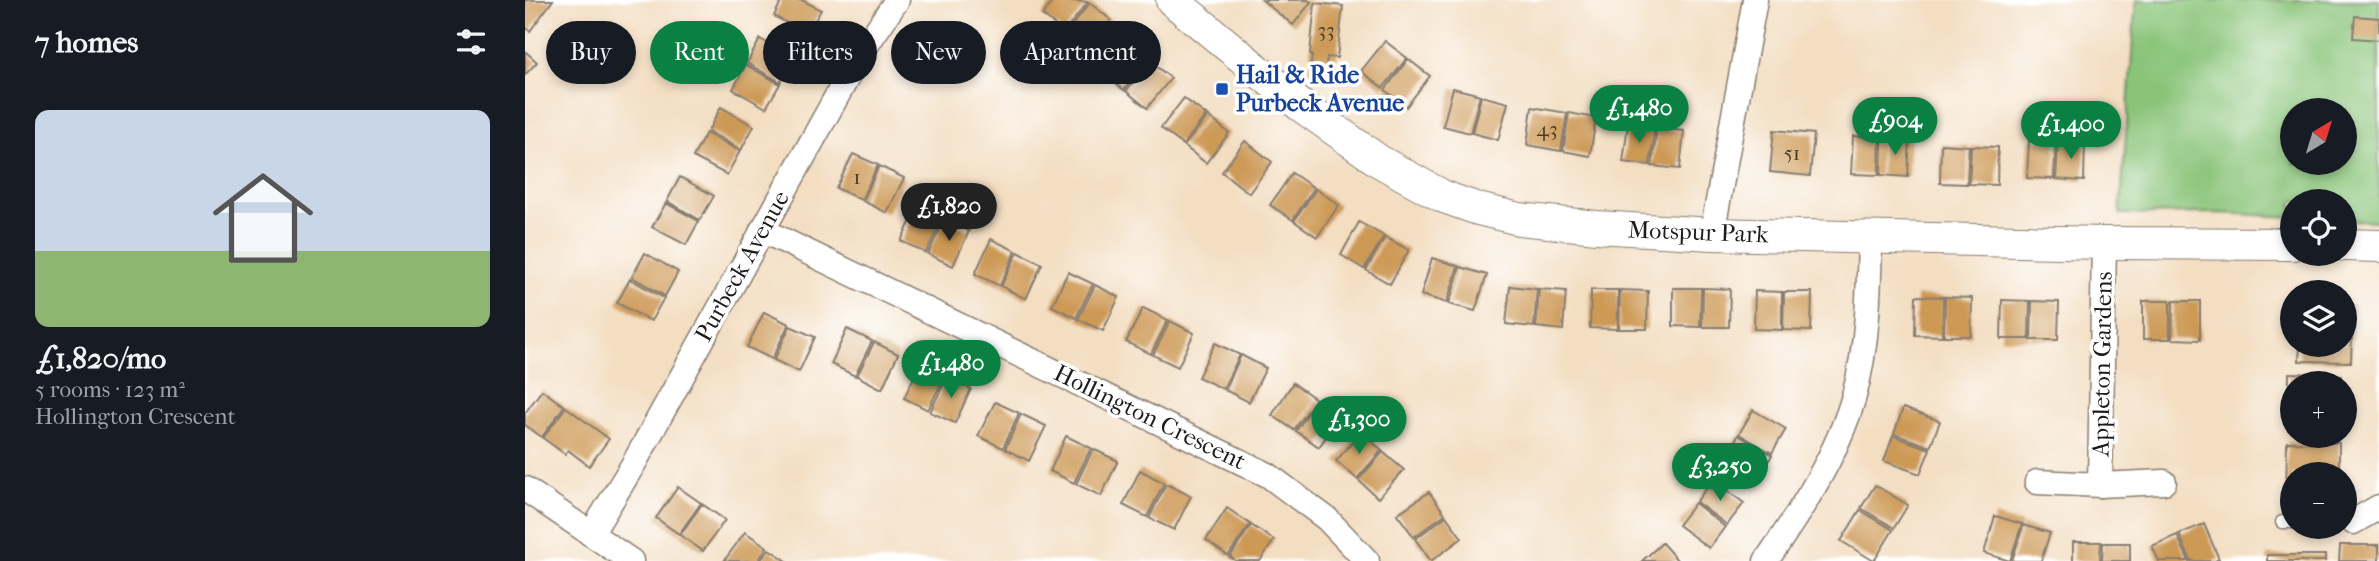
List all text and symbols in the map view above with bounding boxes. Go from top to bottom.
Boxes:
house number: 33 [1317,18,1335,42]
chip: Buy [546,21,636,84]
chip: Rent [650,21,749,84]
chip: Filters [763,21,877,84]
chip: New [891,21,986,84]
chip: Apartment [1000,21,1161,84]
icon: filters [452,23,490,61]
text: 7 homes [35,25,138,60]
place label: Hail & Ride Purbeck Avenue [1236,61,1404,117]
marker: Hail & Ride Purbeck Avenue [1214,81,1230,97]
pin: £1,480 [1582,86,1696,145]
text: £1,480 [1606,94,1672,121]
pin: £904 [1854,97,1936,157]
north arrow [2280,98,2357,175]
map controls [2280,98,2357,539]
pin: £1,400 [2014,102,2128,161]
text: £904 [1868,106,1922,133]
text: £1,400 [2037,110,2105,137]
house number: 43 [1536,117,1558,141]
house number: 51 [1784,141,1800,165]
icon: home [200,155,326,281]
house number: 1 [853,165,861,189]
pin: £1,820 [892,184,1006,243]
street label: Purbeck Avenue [689,186,795,346]
button: locate [2280,189,2357,266]
text: £1,820 [917,192,981,219]
street label: Motspur Park [1627,216,1769,248]
street label: Appleton Gardens [2086,271,2118,458]
button: layers [2280,280,2357,357]
pin: £1,480 [894,340,1008,400]
text: £1,820/mo [35,341,166,376]
text: £1,480 [918,349,984,376]
street label: Hollington Crescent [1050,359,1251,476]
button: + [2280,371,2357,448]
text: 5 rooms · 123 m² [35,376,185,403]
pin: £1,300 [1302,396,1416,456]
text: Hollington Crescent [35,403,236,430]
text: £1,300 [1327,405,1391,432]
pin: £3,250 [1663,444,1777,503]
text: £3,250 [1688,452,1752,479]
button: − [2280,462,2357,539]

